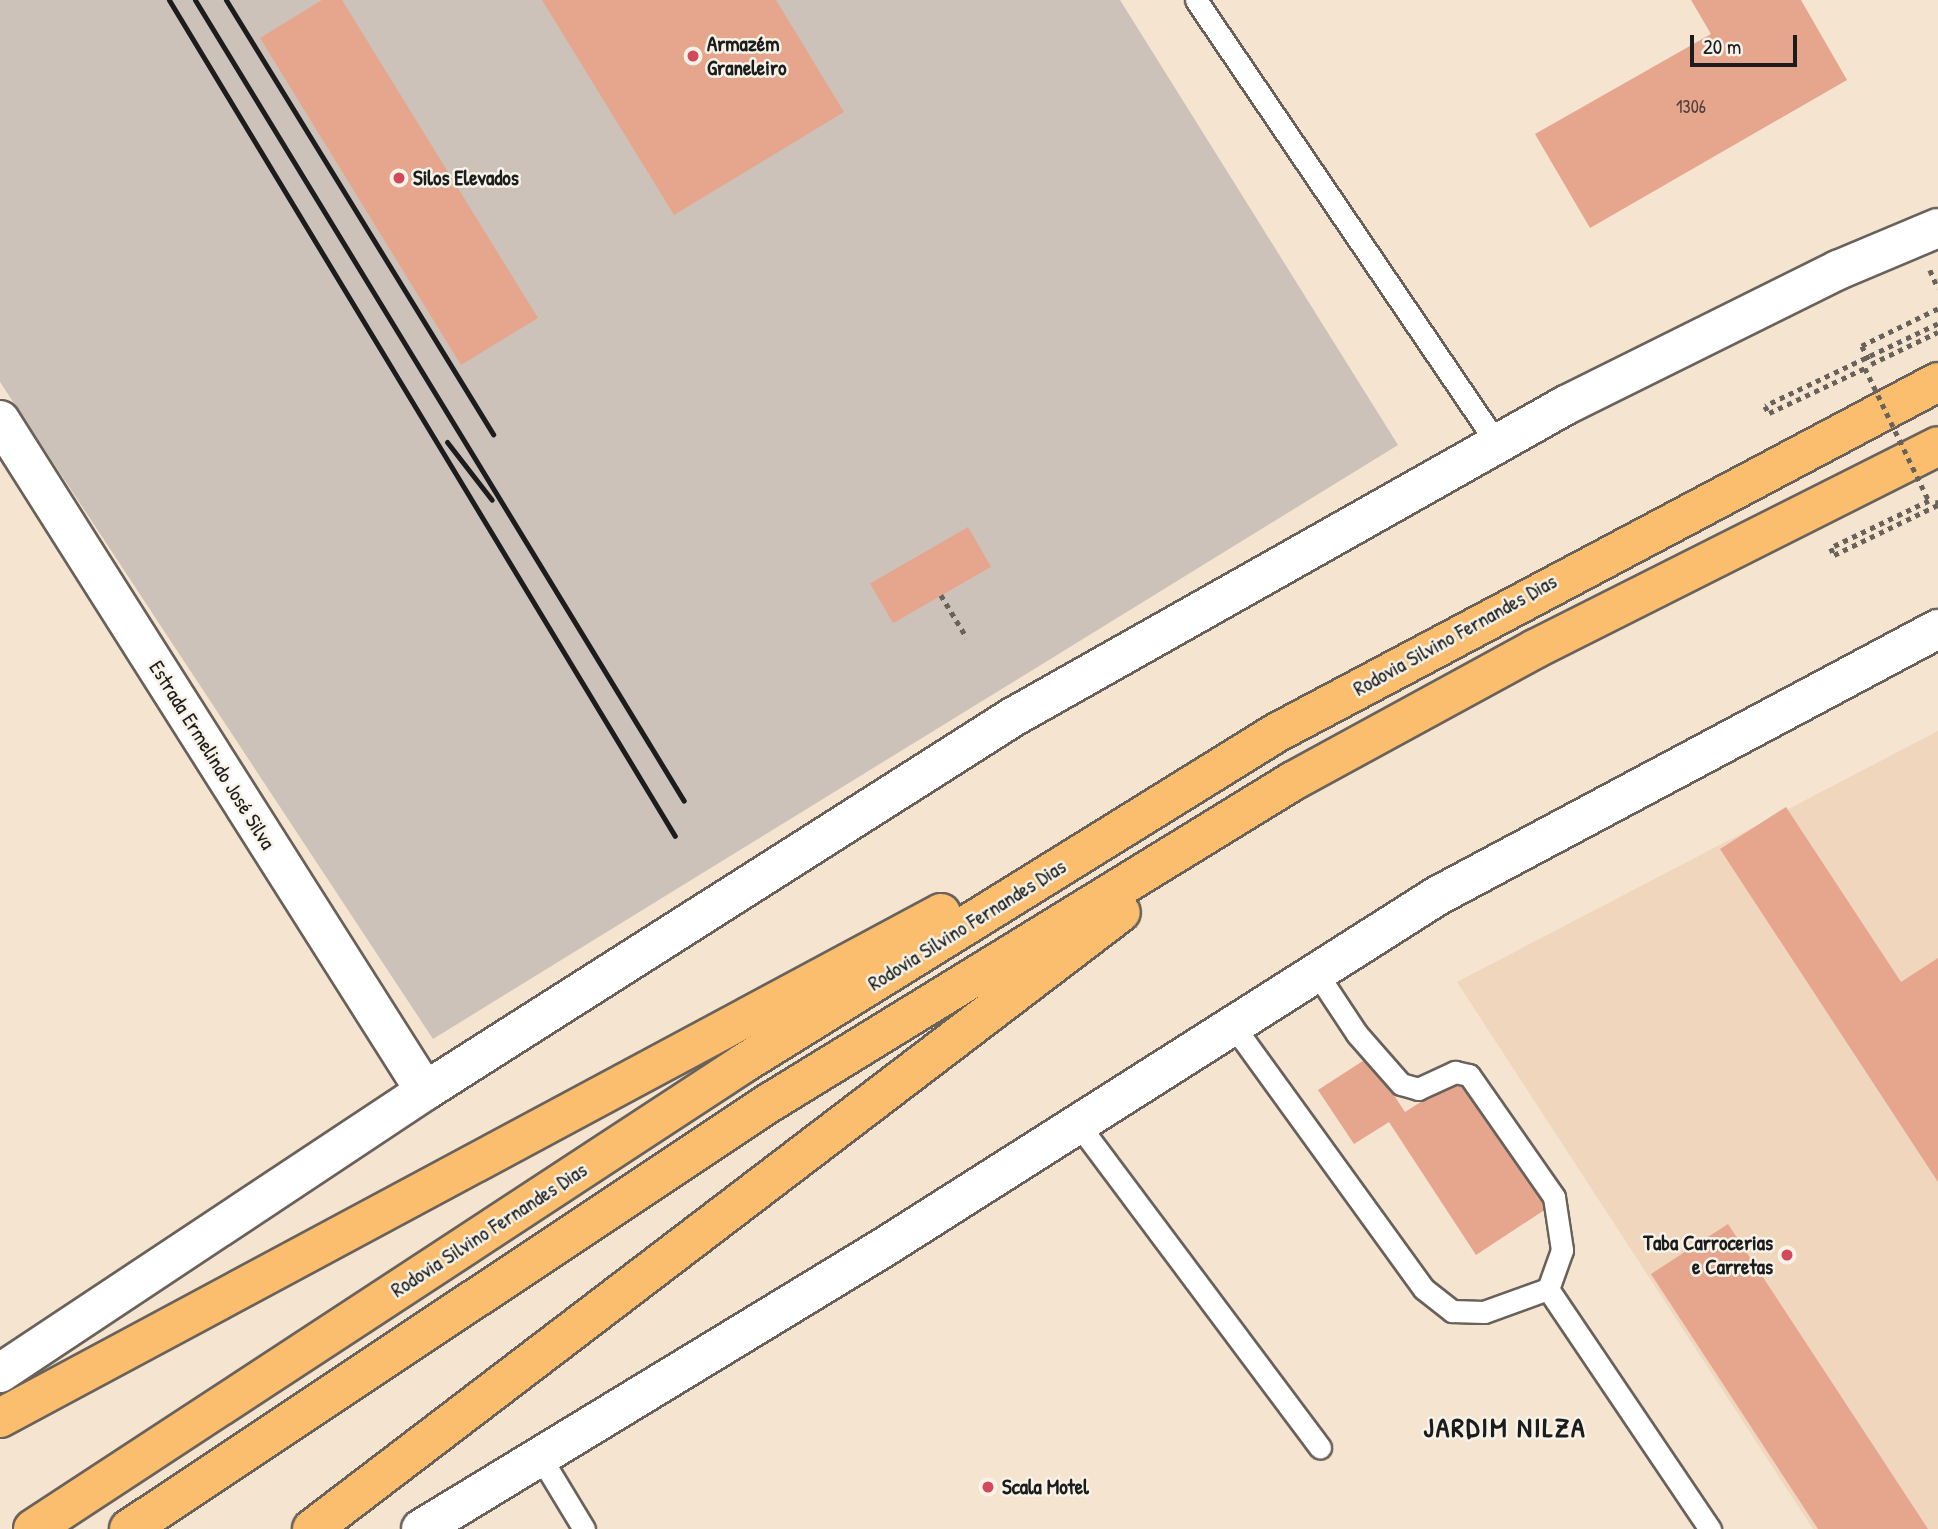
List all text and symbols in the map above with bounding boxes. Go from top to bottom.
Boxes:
scale bar [1693,21,1800,65]
place label: Armazém Graneleiro [707,31,786,81]
text: 20 m [1703,32,1741,61]
marker: Armazém Graneleiro [685,48,701,64]
house number: 1306 [1676,96,1706,118]
place label: Silos Elevados [413,165,519,191]
marker: Silos Elevados [391,170,407,186]
street label: Rodovia Silvino Fernandes Dias [1349,569,1561,701]
street label: Estrada Ermelindo José Silva [144,656,280,854]
street label: Rodovia Silvino Fernandes Dias [863,854,1071,996]
street label: Rodovia Silvino Fernandes Dias [386,1157,592,1303]
place label: Taba Carrocerias e Carretas [1643,1230,1773,1280]
marker: Taba Carrocerias e Carretas [1779,1247,1795,1263]
district label: JARDIM NILZA [1425,1410,1585,1444]
place label: Scala Motel [1002,1474,1089,1500]
marker: Scala Motel [980,1479,996,1495]

